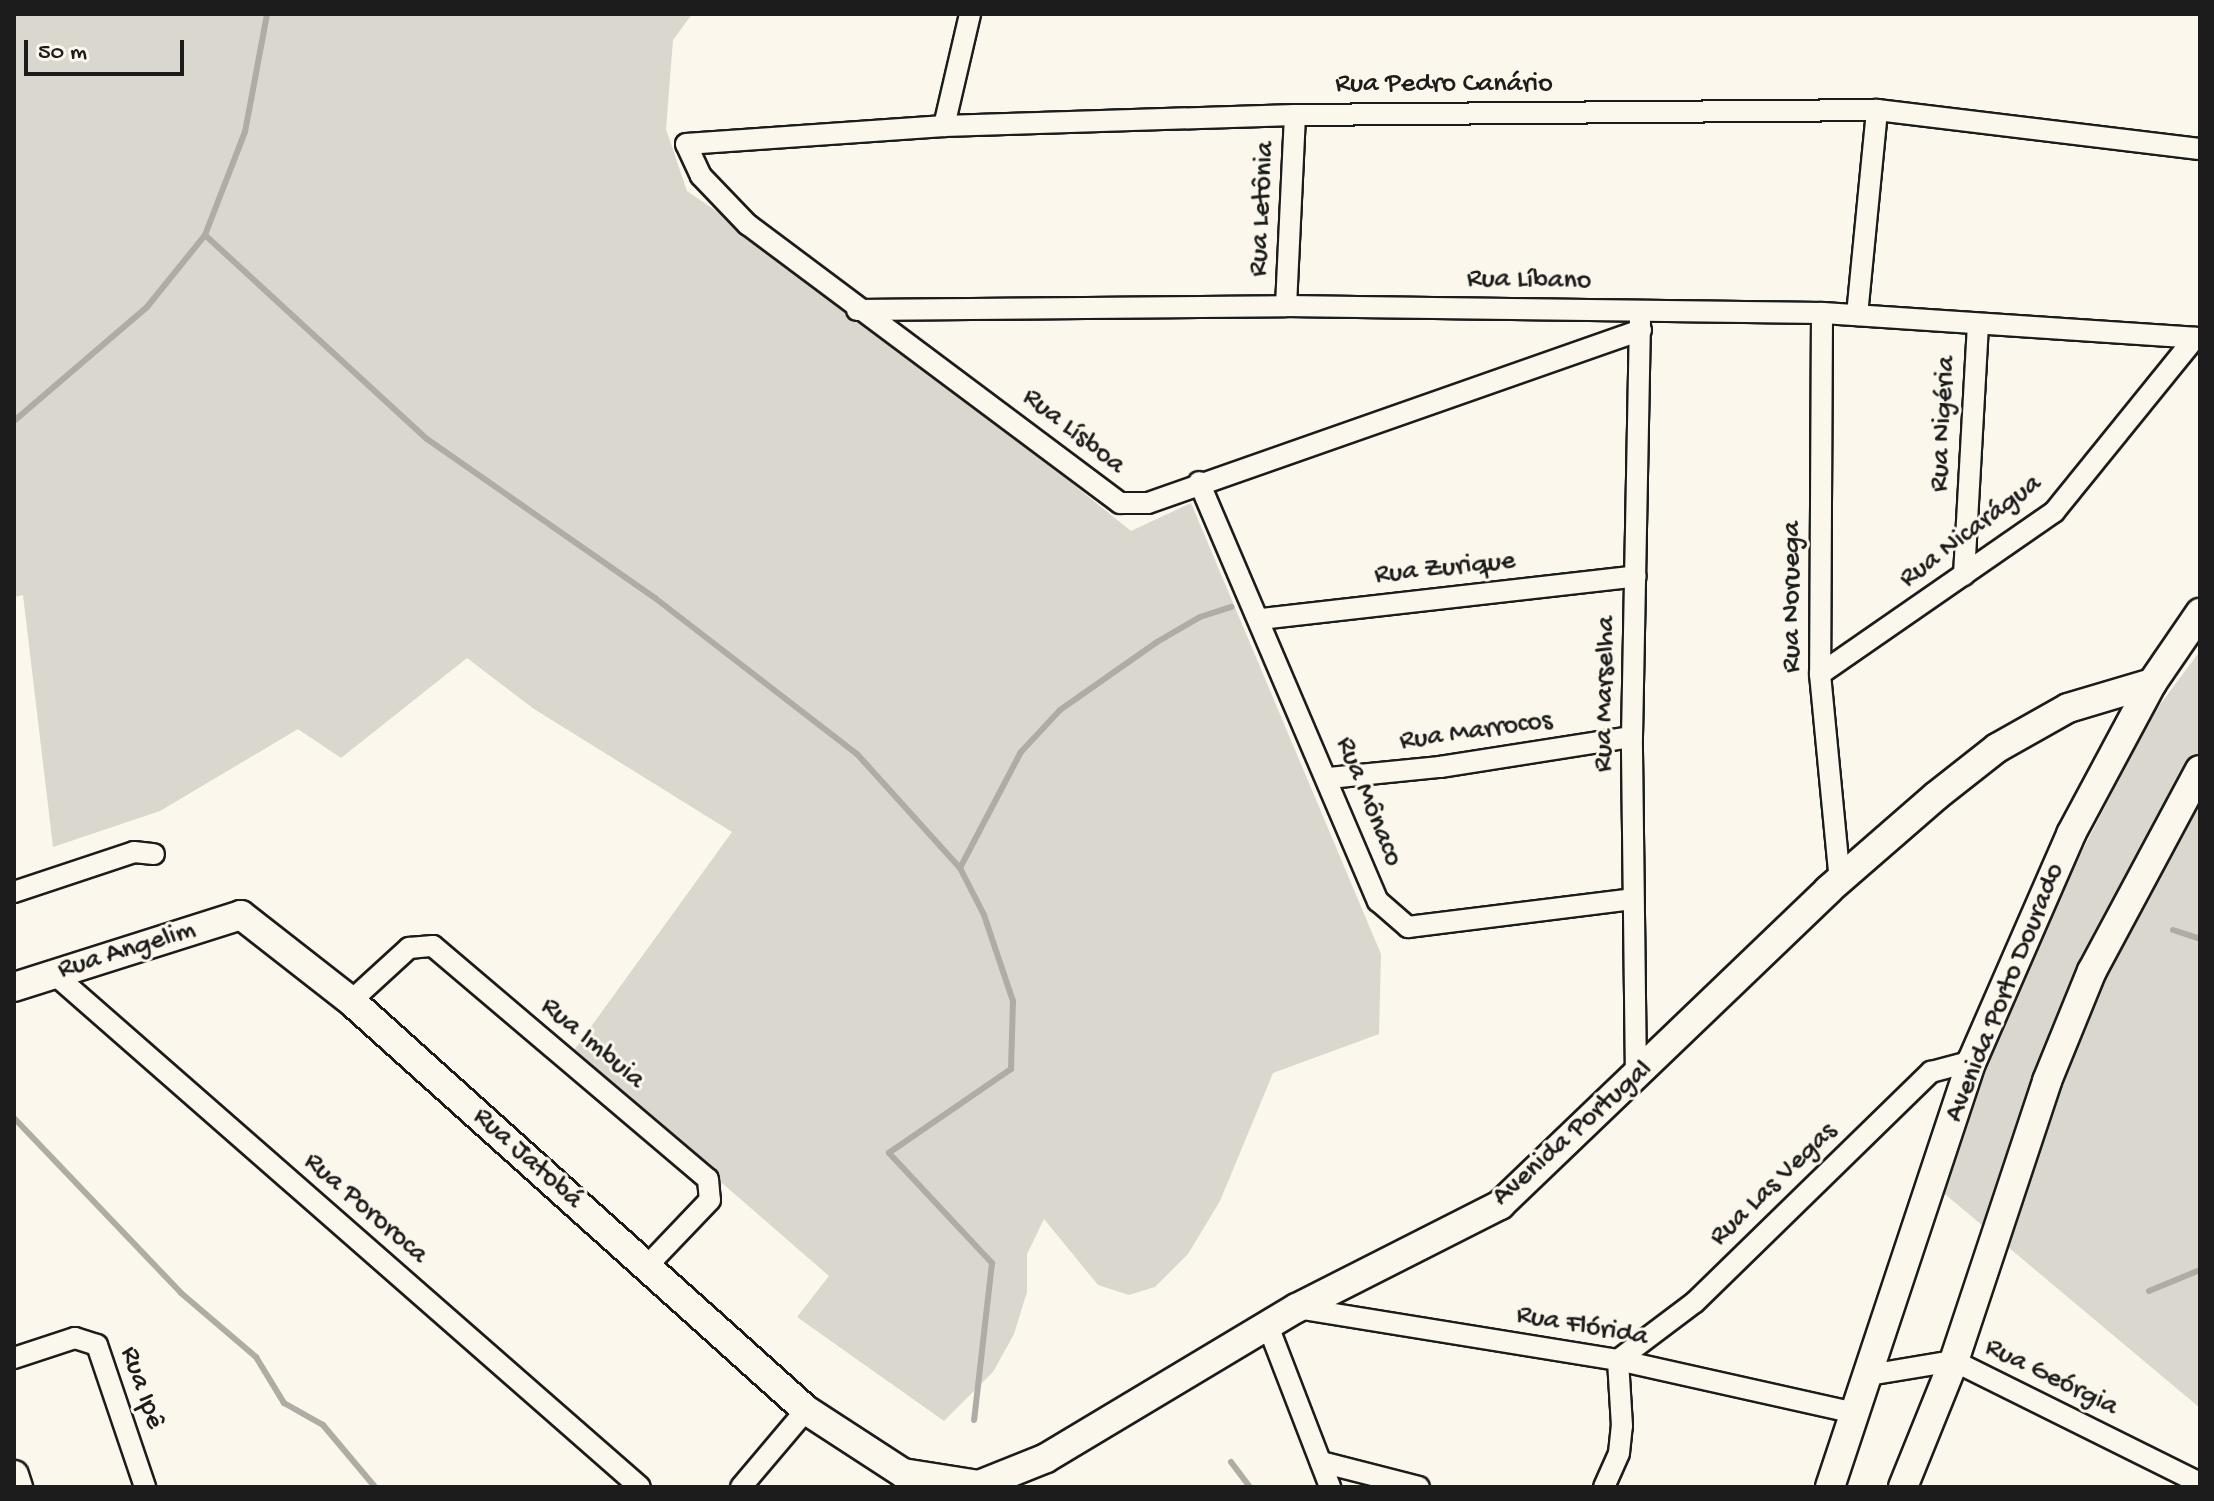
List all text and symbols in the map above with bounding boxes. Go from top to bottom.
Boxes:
scale bar [28,24,188,74]
text: 50 m [38,39,87,68]
street label: Rua Pedro Canário [1335,68,1553,102]
street label: Rua Letônia [1243,140,1283,278]
street label: Rua Líbano [1466,263,1592,299]
street label: Rua Nigéria [1924,355,1964,493]
street label: Rua Lísboa [1015,381,1131,483]
street label: Rua Nicarágua [1893,468,2049,596]
street label: Rua Noruega [1776,521,1810,673]
street label: Rua Zurique [1373,545,1517,593]
street label: Rua Marselha [1588,616,1624,772]
street label: Rua Marrocos [1398,705,1554,759]
street label: Rua Mônaco [1327,732,1409,872]
street label: Avenida Porto Dourado [1939,859,2073,1127]
street label: Rua Angelim [54,914,200,988]
street label: Rua Imbuia [533,991,651,1097]
street label: Avenida Portugal [1486,1053,1660,1215]
street label: Rua Jatobá [465,1101,589,1217]
street label: Rua Las Vegas [1703,1116,1845,1254]
street label: Rua Pororoca [296,1146,434,1272]
street label: Rua Flórida [1514,1299,1650,1355]
street label: Rua Geórgia [1979,1331,2123,1425]
street label: Rua Ipê [111,1342,171,1434]

